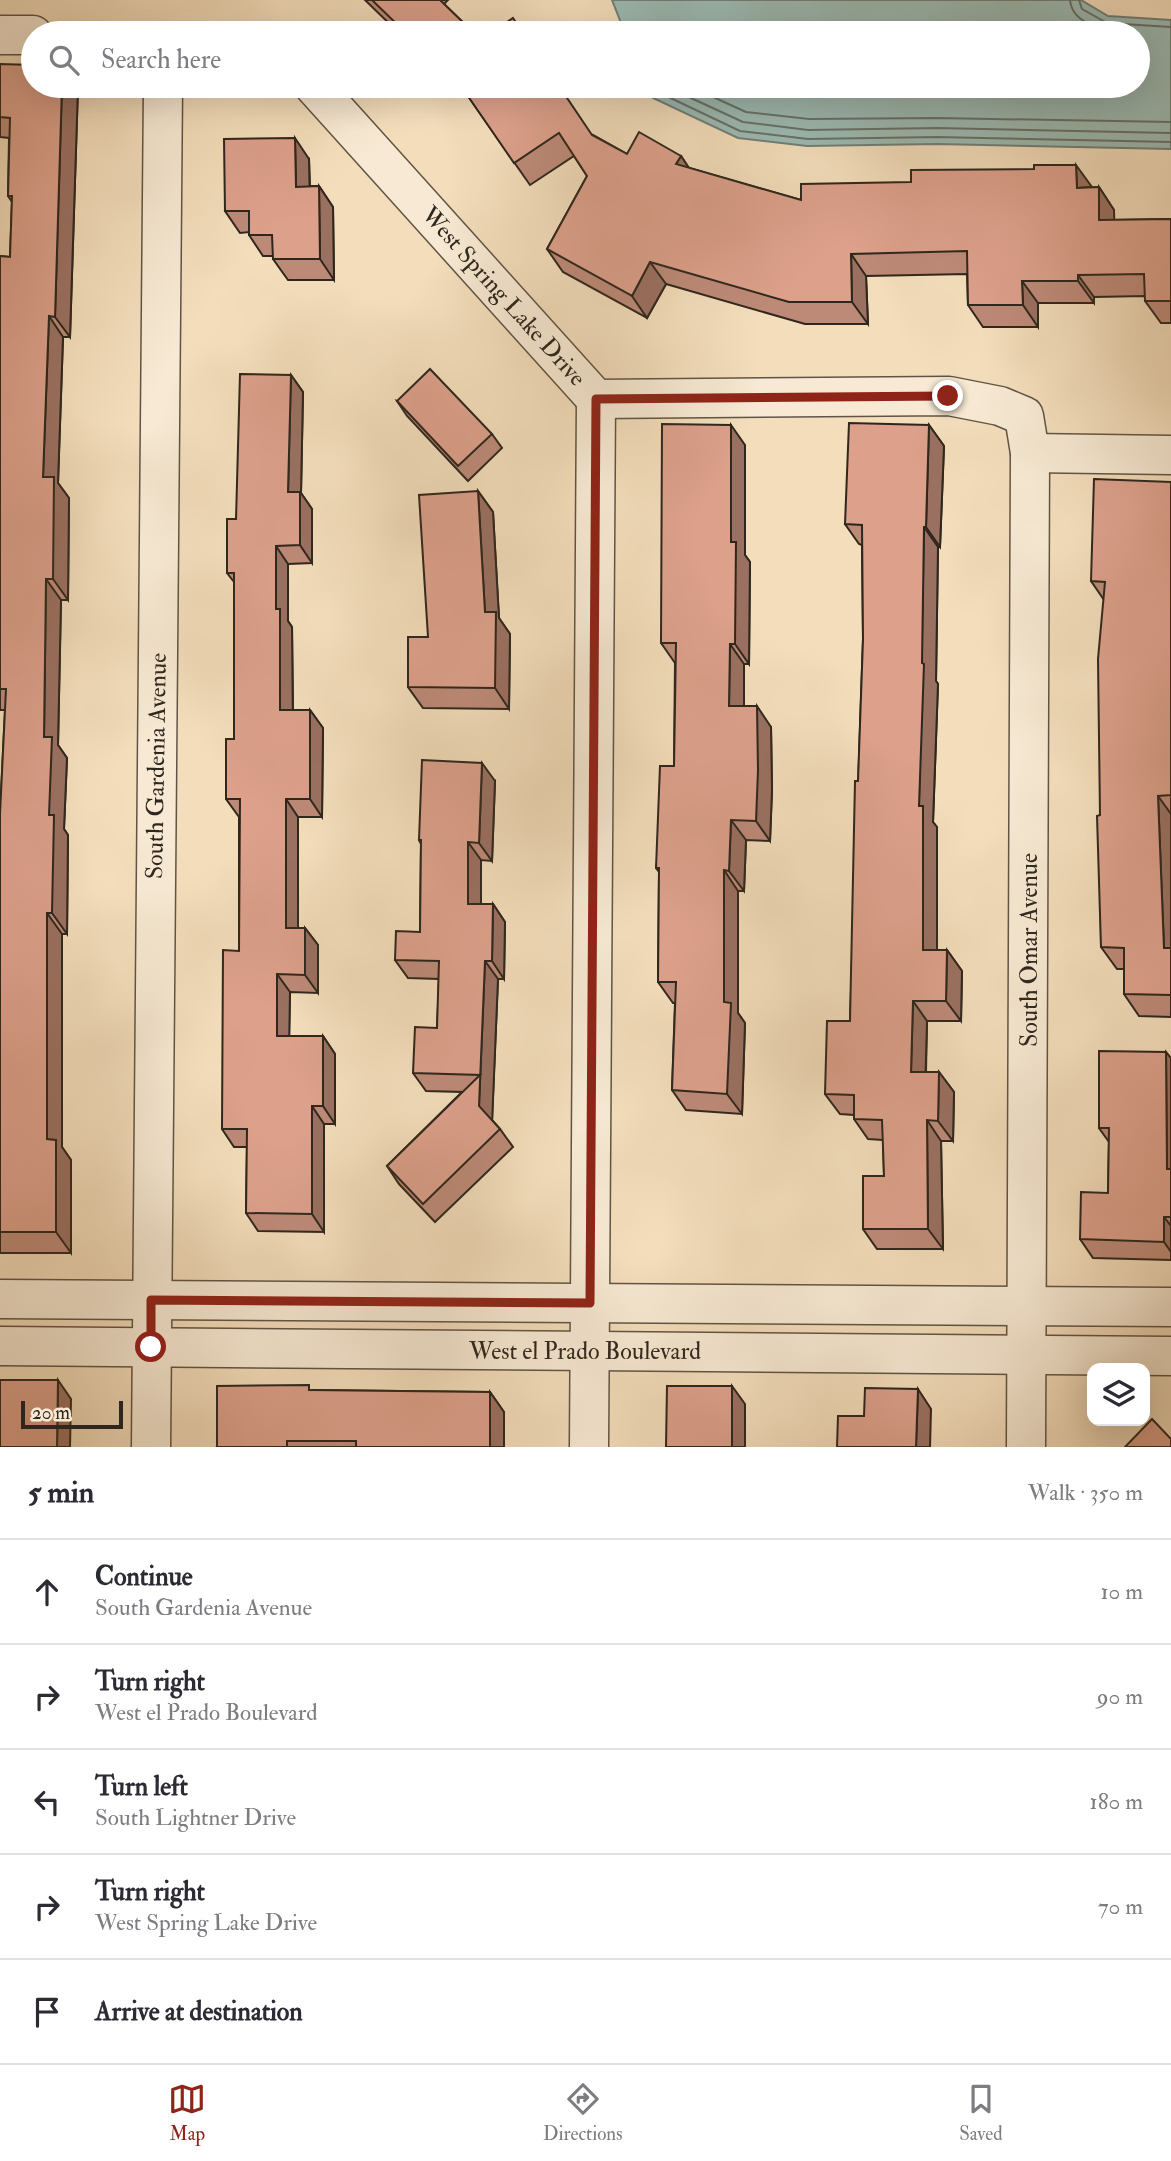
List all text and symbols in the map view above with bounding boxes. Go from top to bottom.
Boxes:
search box [21,21,1150,98]
icon: search [45,41,83,79]
text: Search here [101,44,221,76]
street label: West Spring Lake Drive [414,199,593,393]
route end [932,380,963,411]
street label: South Gardenia Avenue [139,653,174,880]
street label: South Omar Avenue [1014,853,1045,1047]
route start [135,1331,166,1362]
street label: West el Prado Boulevard [468,1336,701,1367]
map controls [1087,1363,1150,1426]
button: layers [1087,1363,1150,1426]
scale bar [21,1398,122,1430]
text: 20 m [32,1401,70,1425]
text: 5 min [28,1474,94,1511]
text: Walk · 350 m [1028,1478,1143,1507]
text: Continue [95,1561,193,1593]
icon: ahead [28,1573,66,1611]
text: 10 m [1100,1577,1143,1606]
text: South Gardenia Avenue [95,1593,312,1622]
text: Turn right [95,1666,205,1698]
icon: right [28,1678,66,1716]
text: 90 m [1097,1682,1143,1711]
text: West el Prado Boulevard [95,1698,317,1727]
text: Turn left [95,1771,188,1803]
icon: left [28,1783,66,1821]
text: 180 m [1090,1787,1143,1816]
text: South Lightner Drive [95,1803,296,1832]
text: Turn right [95,1876,205,1908]
icon: right [28,1888,66,1926]
text: 70 m [1098,1892,1143,1921]
text: West Spring Lake Drive [95,1908,317,1937]
icon: arrive [28,1993,66,2031]
text: Arrive at destination [95,1996,303,2028]
tab: Map [168,2080,206,2146]
tab: Directions [543,2080,623,2146]
tab: Saved [959,2080,1003,2146]

